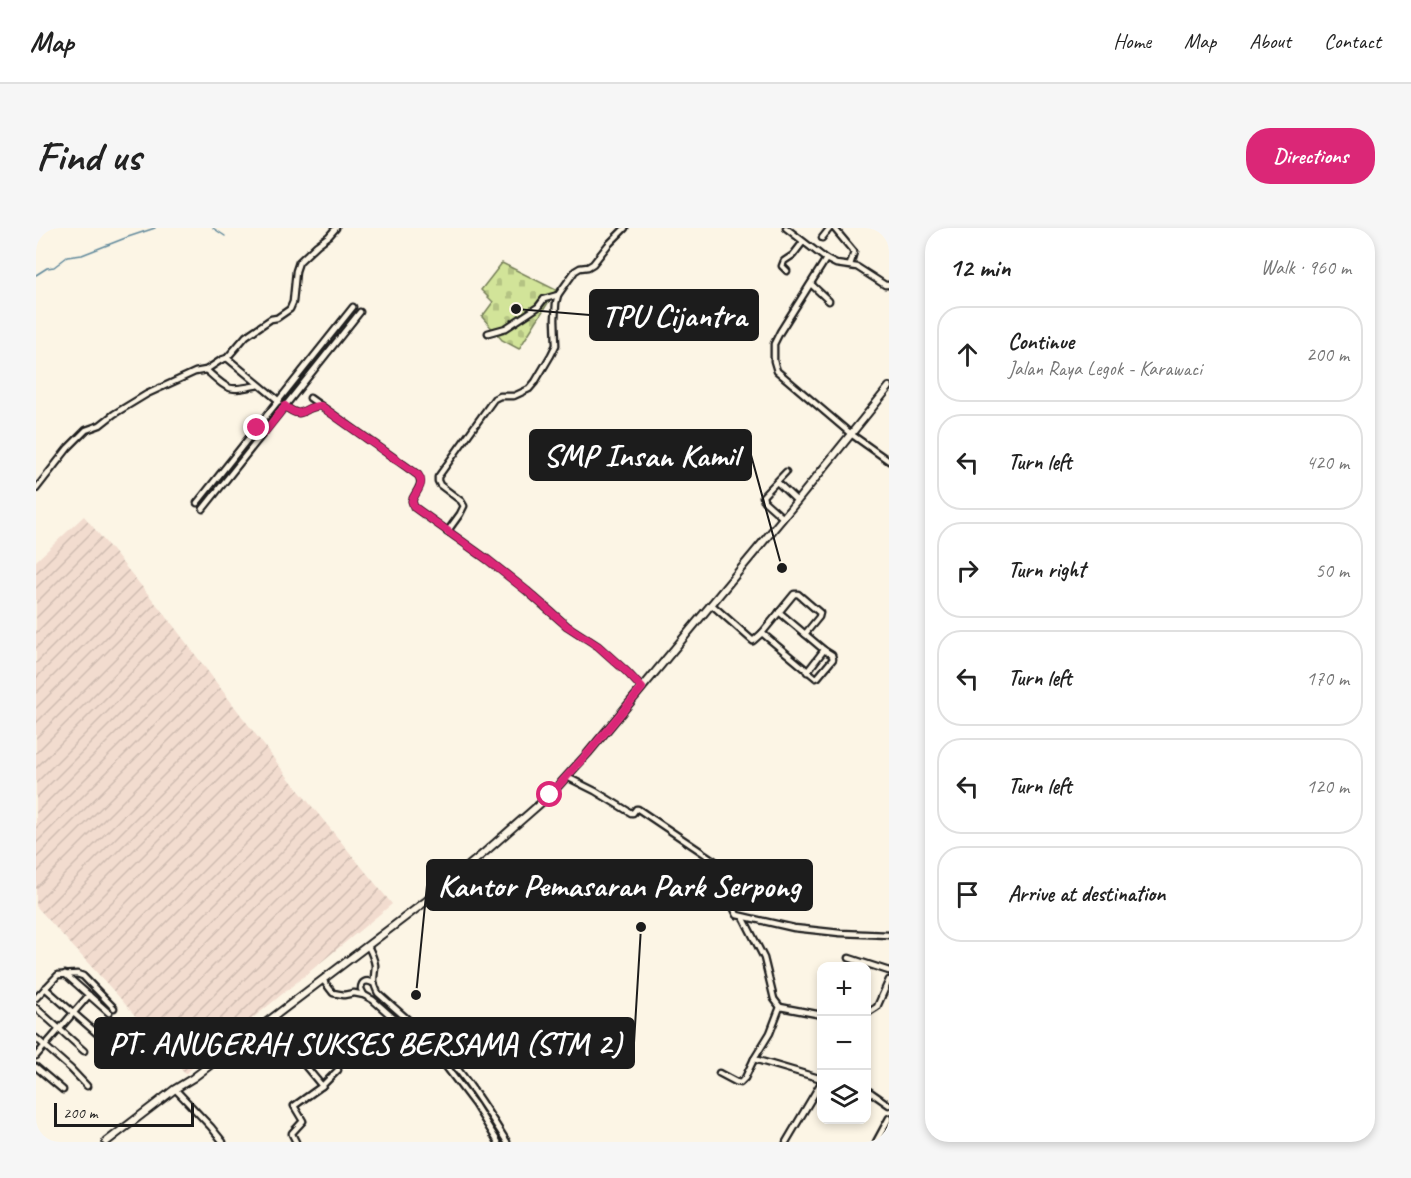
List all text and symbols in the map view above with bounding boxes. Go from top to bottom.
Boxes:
text: Map [30,24,73,59]
text: Home [1113,28,1151,54]
text: Map [1184,28,1216,54]
text: About [1249,28,1291,54]
text: Contact [1324,28,1381,54]
button: Directions [1246,128,1375,184]
text: Find us [36,130,141,183]
text: 12 min [949,251,1011,284]
text: Walk · 960 m [1261,255,1351,280]
callout: TPU Cijantra [590,290,758,340]
text: TPU Cijantra [601,295,749,336]
text: Continue [1008,328,1074,356]
icon: ahead [951,338,984,371]
text: 200 m [1306,342,1349,367]
text: Jalan Raya Legok - Karawaci [1008,356,1202,381]
route end [243,414,269,440]
callout: SMP Insan Kamil [530,430,751,480]
text: SMP Insan Kamil [543,435,745,476]
icon: left [951,446,984,479]
text: Turn left [1008,448,1072,476]
text: 420 m [1306,450,1349,475]
icon: right [951,554,984,587]
text: Turn right [1008,556,1085,584]
text: 50 m [1315,558,1349,583]
icon: left [951,662,984,695]
text: Turn left [1008,664,1072,692]
text: 170 m [1306,666,1349,691]
icon: left [951,770,984,803]
text: Turn left [1008,772,1072,800]
text: 120 m [1306,774,1349,799]
route start [536,781,562,807]
callout: Kantor Pemasaran Park Serpong [427,860,812,910]
text: Kantor Pemasaran Park Serpong [438,865,803,906]
icon: arrive [951,878,984,911]
text: Arrive at destination [1008,880,1165,908]
map controls [817,962,871,1124]
button: + [817,962,871,1016]
button: − [817,1016,871,1070]
callout: PT. ANUGERAH SUKSES BERSAMA (STM 2) [95,1018,634,1068]
text: PT. ANUGERAH SUKSES BERSAMA (STM 2) [108,1023,624,1064]
button: layers [817,1070,871,1124]
scale bar [54,1100,194,1128]
text: 200 m [63,1103,97,1123]

